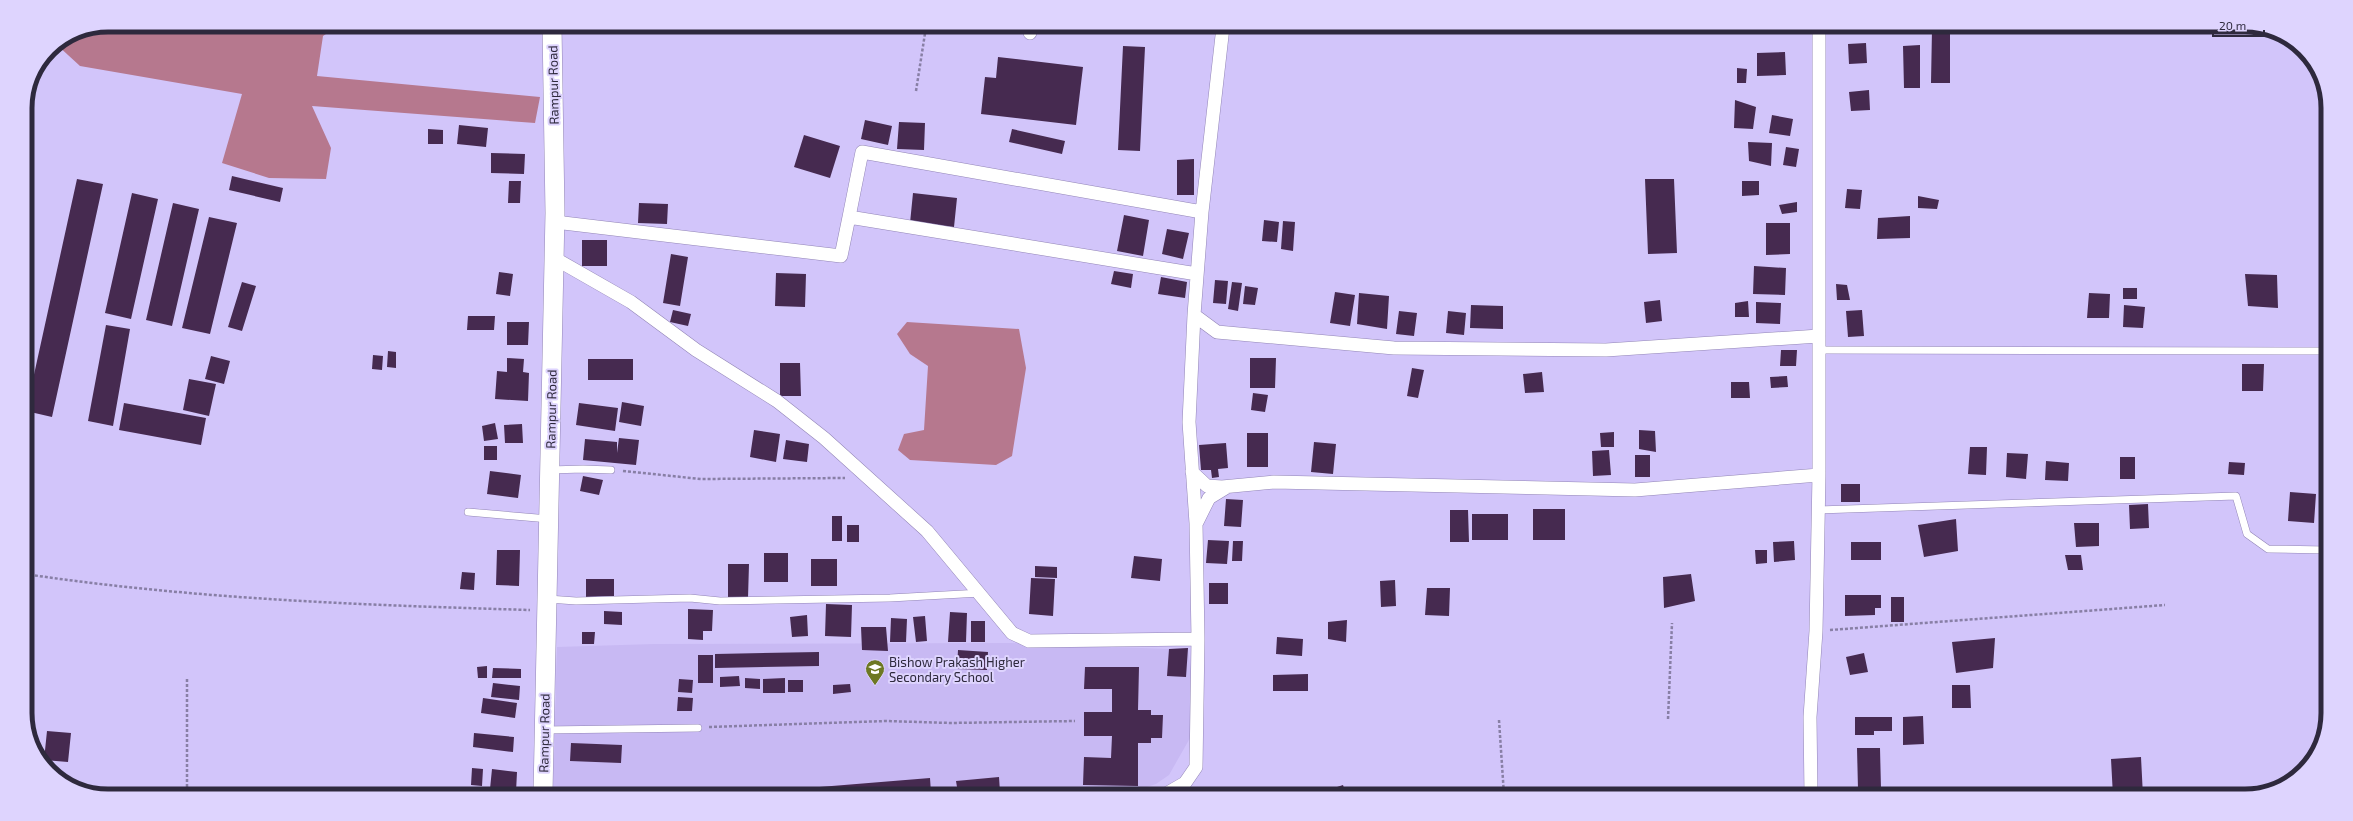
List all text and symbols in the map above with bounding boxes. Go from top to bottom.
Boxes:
scale bar [2213,12,2264,38]
text: 20 m [2219,18,2246,32]
street label: Rampur Road [544,45,562,125]
street label: Rampur Road [542,369,560,449]
place label: Bishow Prakash Higher Secondary School [889,654,1025,685]
school or university icon: Bishow Prakash Higher Secondary School [864,658,886,686]
street label: Rampur Road [535,693,553,773]

